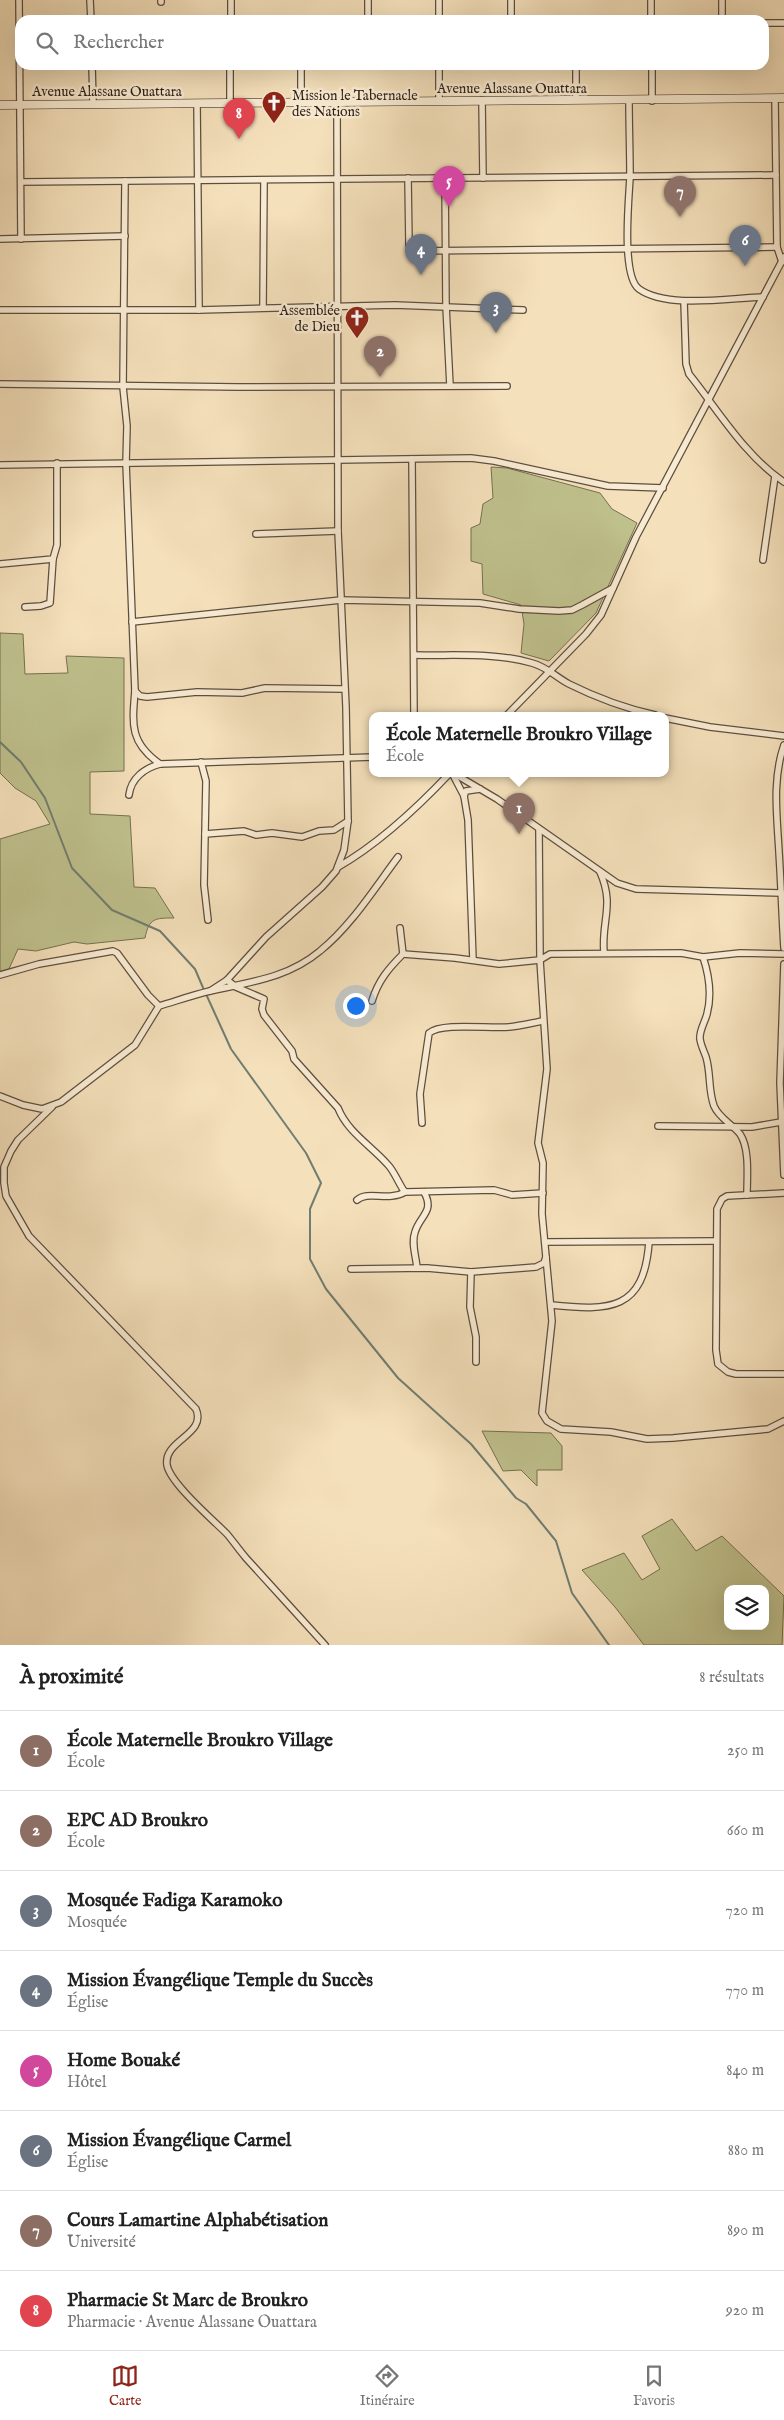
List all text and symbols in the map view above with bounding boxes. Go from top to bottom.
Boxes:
search box [15,15,769,70]
icon: search [33,29,61,57]
text: Rechercher [73,31,164,55]
street label: Avenue Alassane Ouattara [436,80,588,98]
street label: Avenue Alassane Ouattara [31,83,183,101]
place label: Mission le Tabernacle des Nations [292,87,418,121]
church icon: Mission le Tabernacle des Nations [261,90,287,124]
pin: 8 [223,98,255,139]
pin: 5 [433,166,465,207]
pin: 7 [664,176,696,217]
pin: 6 [729,225,761,266]
pin: 4 [405,234,437,275]
pin: 3 [480,292,512,333]
place label: Assemblée de Dieu [278,302,341,336]
church icon: Assemblée de Dieu [344,305,370,339]
pin: 2 [364,336,396,377]
popup [369,712,669,777]
text: École Maternelle Broukro Village [386,723,652,747]
text: École [386,747,424,767]
pin: 1 [503,793,535,834]
your location [343,993,369,1019]
map controls [724,1585,769,1630]
button: layers [724,1585,769,1630]
text: À proximité [20,1664,123,1691]
text: 8 résultats [699,1668,764,1688]
text: École Maternelle Broukro Village [67,1729,333,1753]
text: 1 [33,1741,39,1761]
text: 250 m [727,1741,764,1761]
text: École [67,1753,105,1773]
text: EPC AD Broukro [67,1809,208,1833]
text: 2 [32,1821,40,1841]
text: 660 m [727,1821,764,1841]
text: École [67,1833,105,1853]
text: Mosquée Fadiga Karamoko [67,1889,282,1913]
text: 3 [33,1901,39,1921]
text: 720 m [725,1901,764,1921]
text: Mosquée [67,1913,127,1933]
text: Mission Évangélique Temple du Succès [67,1969,373,1993]
text: 4 [32,1981,40,2001]
text: 770 m [725,1981,764,2001]
text: Église [67,1993,108,2013]
text: Home Bouaké [67,2049,180,2073]
text: 5 [33,2061,39,2081]
text: 840 m [726,2061,764,2081]
text: Hôtel [67,2073,106,2093]
text: Mission Évangélique Carmel [67,2129,291,2153]
text: 6 [33,2141,39,2161]
text: 880 m [728,2141,764,2161]
text: Église [67,2153,108,2173]
text: Cours Lamartine Alphabétisation [67,2209,328,2233]
text: 7 [32,2221,40,2241]
text: 890 m [727,2221,764,2241]
text: Université [67,2233,136,2253]
text: Pharmacie St Marc de Broukro [67,2289,308,2313]
text: 8 [33,2301,39,2321]
text: 920 m [726,2301,764,2321]
text: Pharmacie · Avenue Alassane Ouattara [67,2313,317,2333]
tab: Carte [109,2362,142,2410]
tab: Itinéraire [360,2362,415,2410]
tab: Favoris [633,2362,675,2410]

